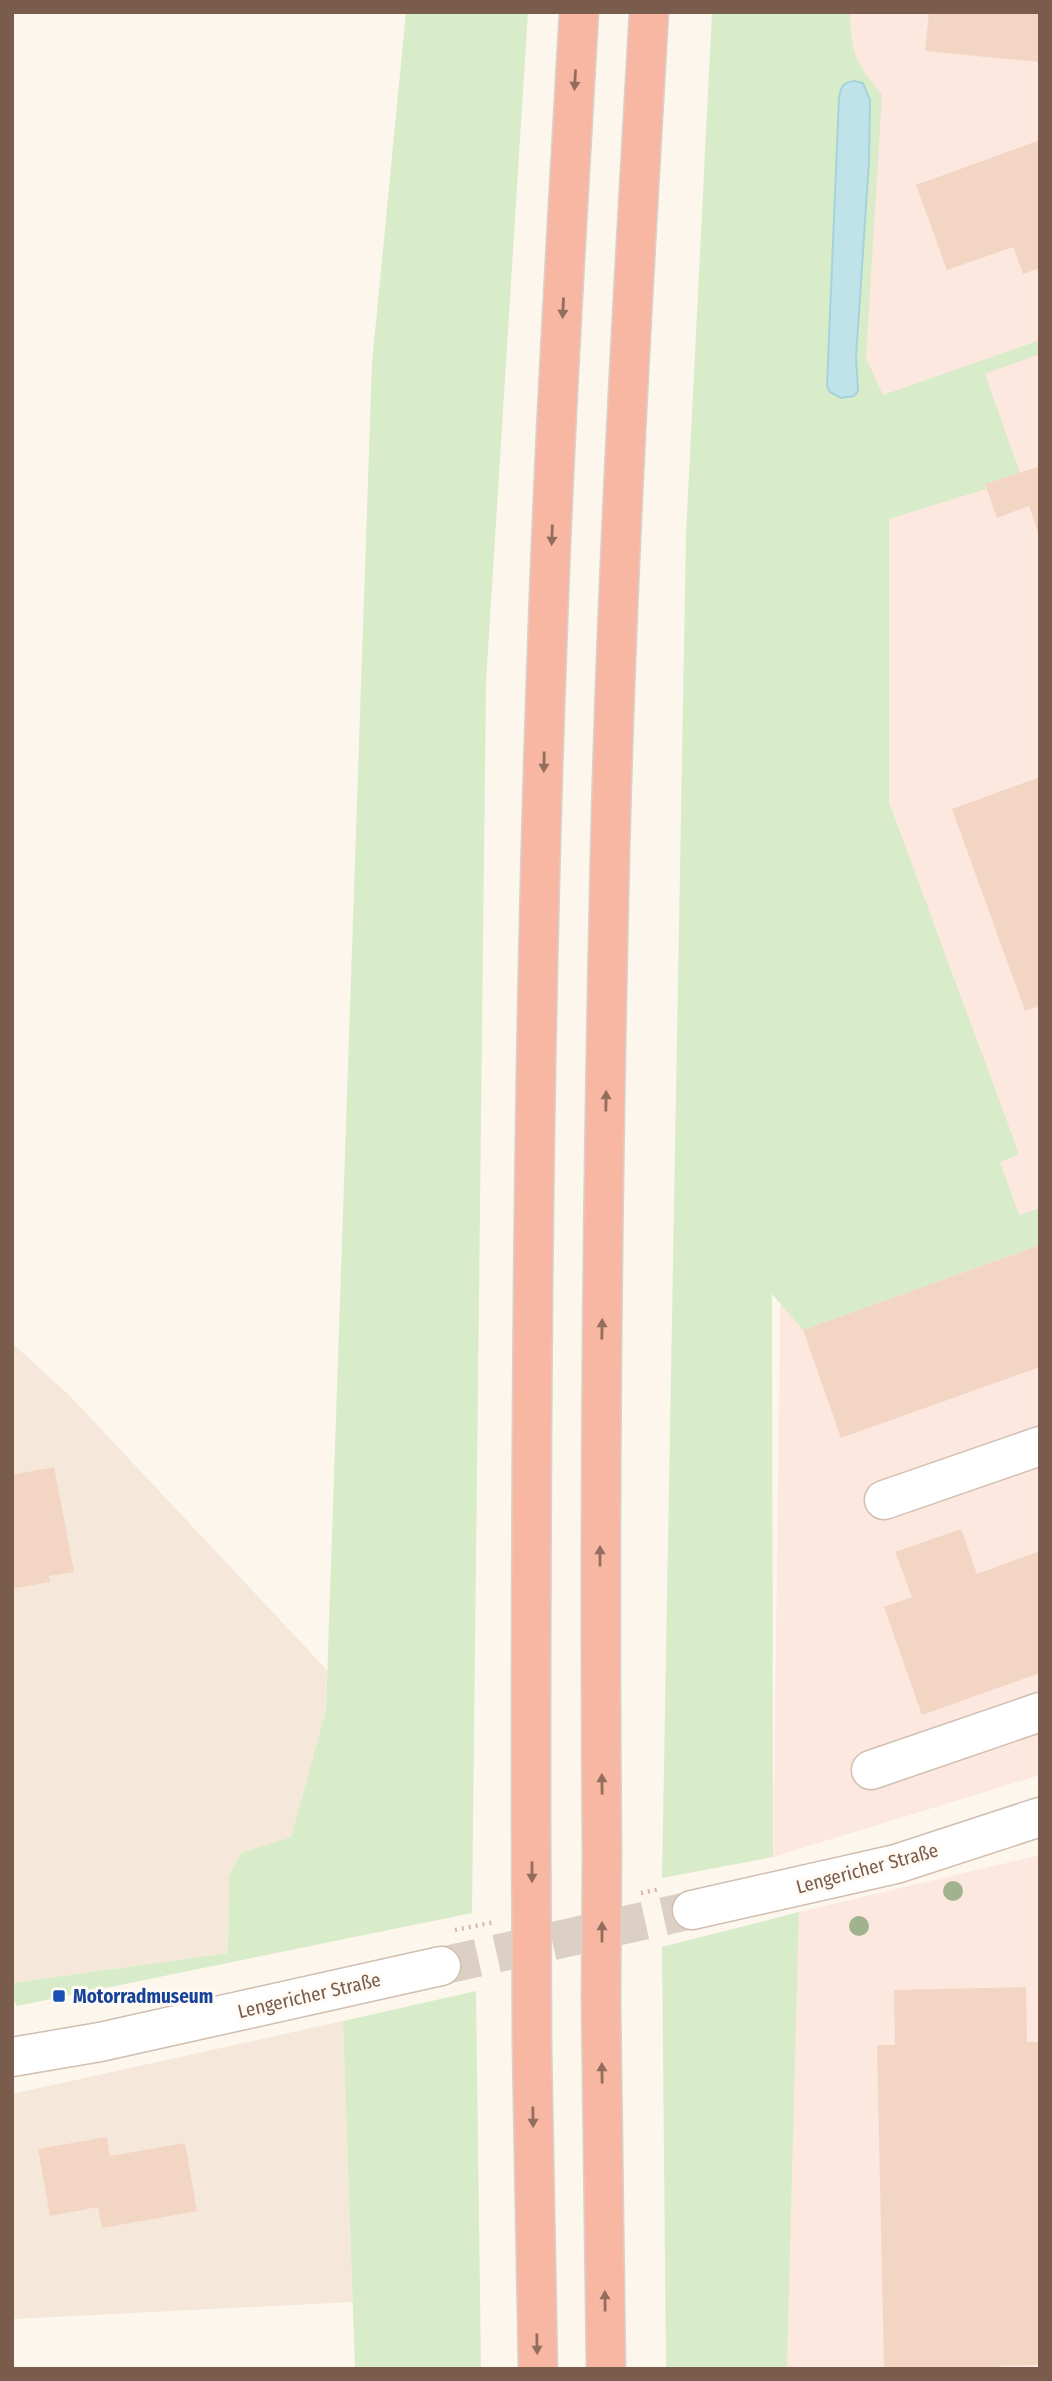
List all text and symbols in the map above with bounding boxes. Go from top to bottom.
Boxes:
one-way arrow [570,70,581,92]
one-way arrow [557,297,568,319]
one-way arrow [546,524,557,546]
one-way arrow [538,751,549,773]
one-way arrow [600,1090,612,1112]
one-way arrow [596,1317,608,1339]
one-way arrow [594,1545,606,1567]
one-way arrow [596,1772,607,1794]
street label: Lengericher Straße [794,1838,941,1898]
one-way arrow [526,1861,538,1883]
one-way arrow [596,1921,607,1943]
street label: Lengericher Straße [235,1968,383,2023]
place label: Motorradmuseum [73,1985,213,2008]
marker: Motorradmuseum [51,1988,67,2004]
one-way arrow [596,2062,608,2084]
one-way arrow [528,2106,539,2128]
one-way arrow [599,2289,611,2311]
one-way arrow [531,2333,543,2355]

